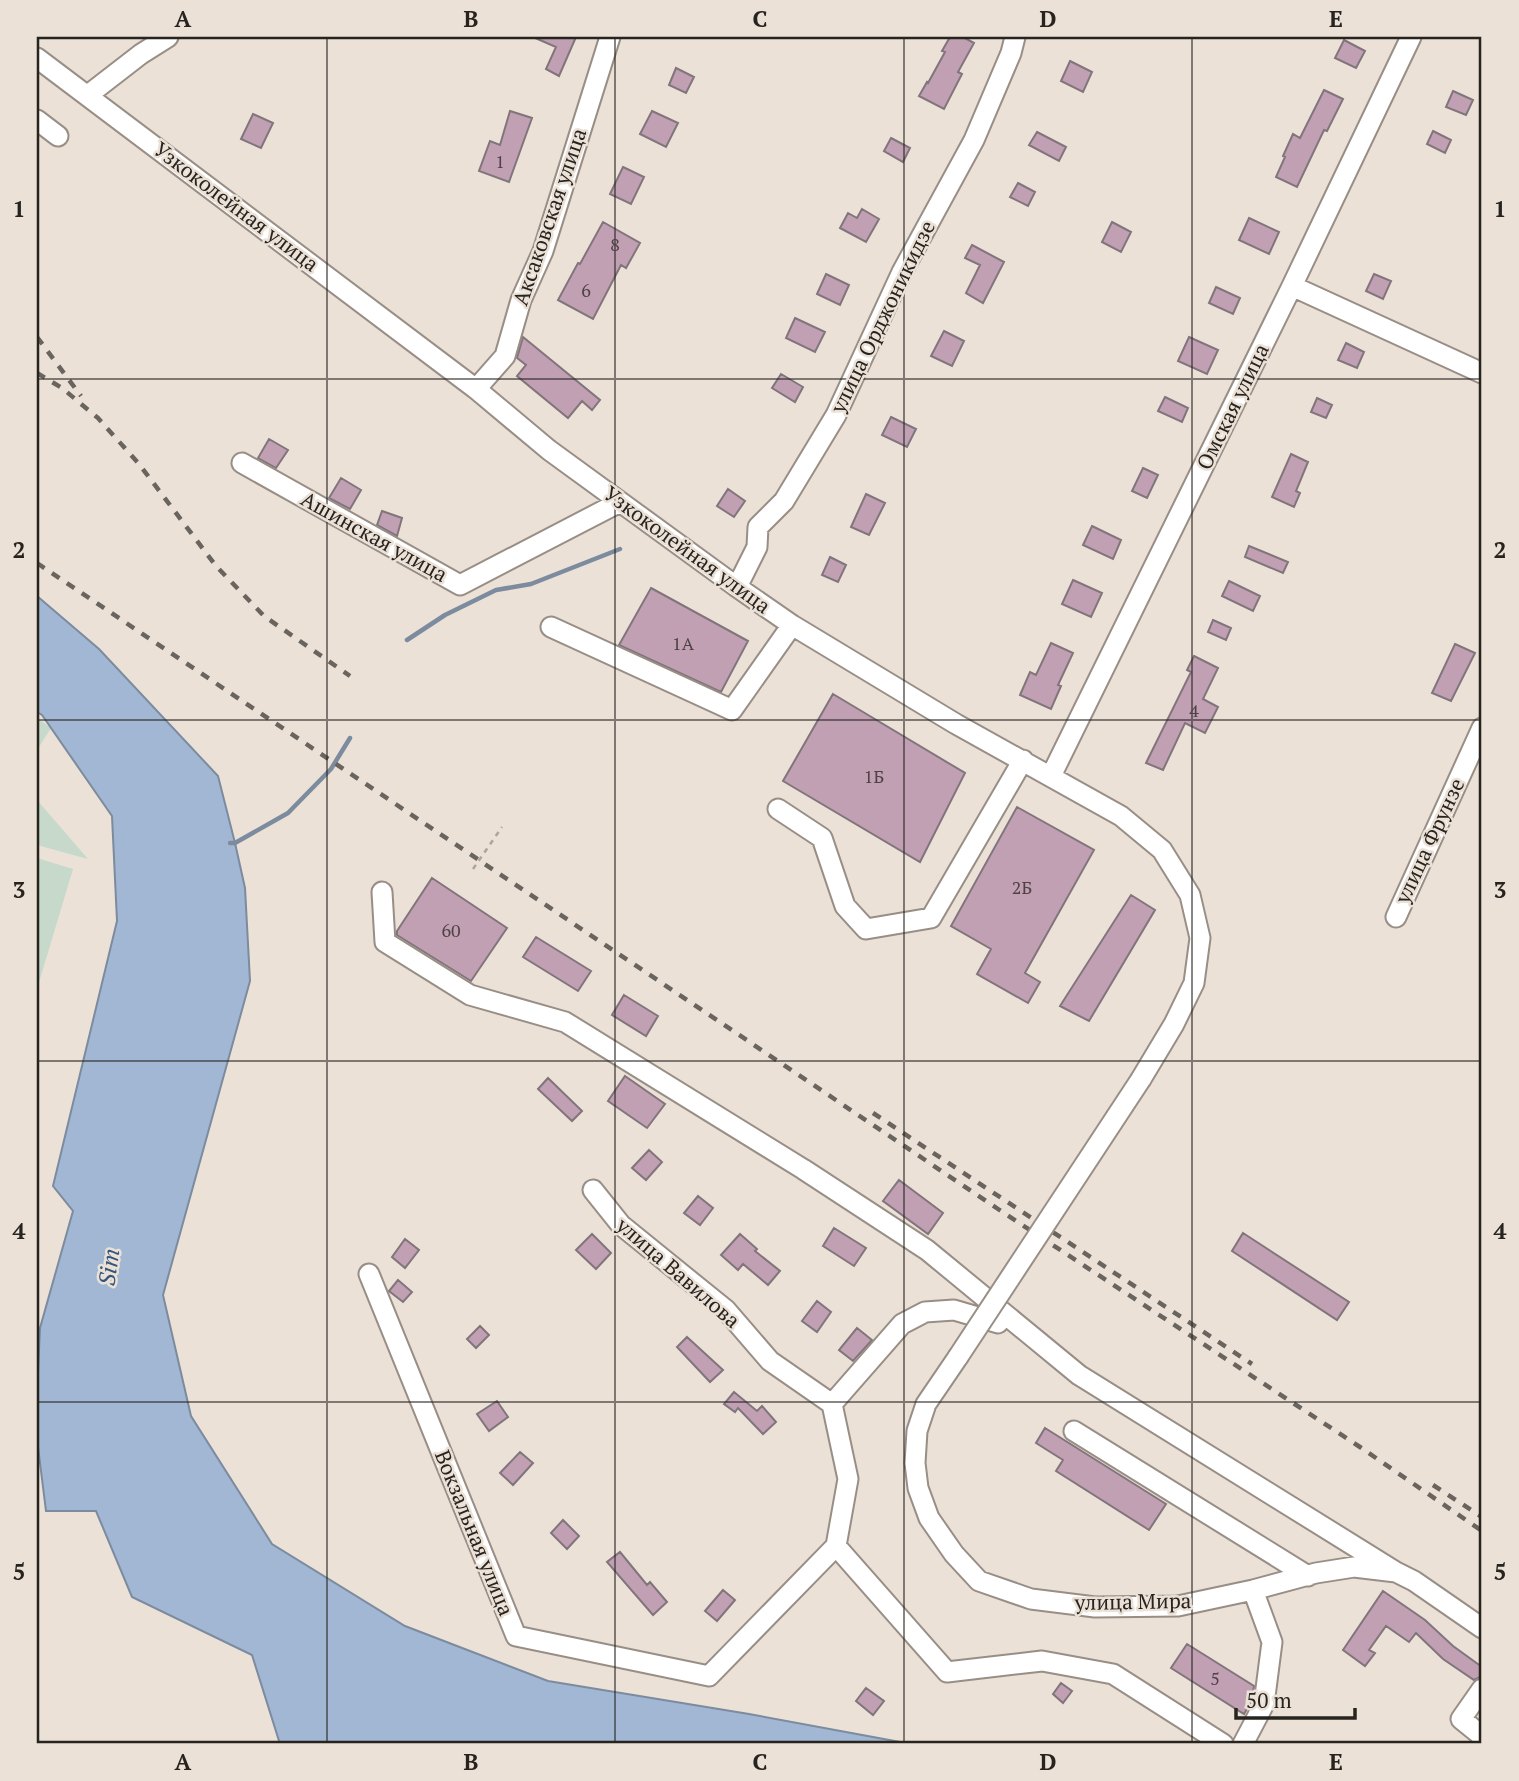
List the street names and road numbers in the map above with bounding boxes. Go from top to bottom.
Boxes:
street label: Аксаковская улица [506,124,593,309]
street label: Узкоколейная улица [148,135,325,278]
street label: улица Орджоникидзе [823,216,941,418]
street label: Омская улица [1190,339,1275,474]
street label: Узкоколейная улица [599,479,777,619]
street label: Ашинская улица [296,484,453,588]
street label: улица Фрунзе [1387,773,1470,909]
street label: улица Вавилова [610,1210,747,1334]
street label: Вокзальная улица [429,1446,521,1620]
street label: улица Мира [1073,1586,1192,1616]

